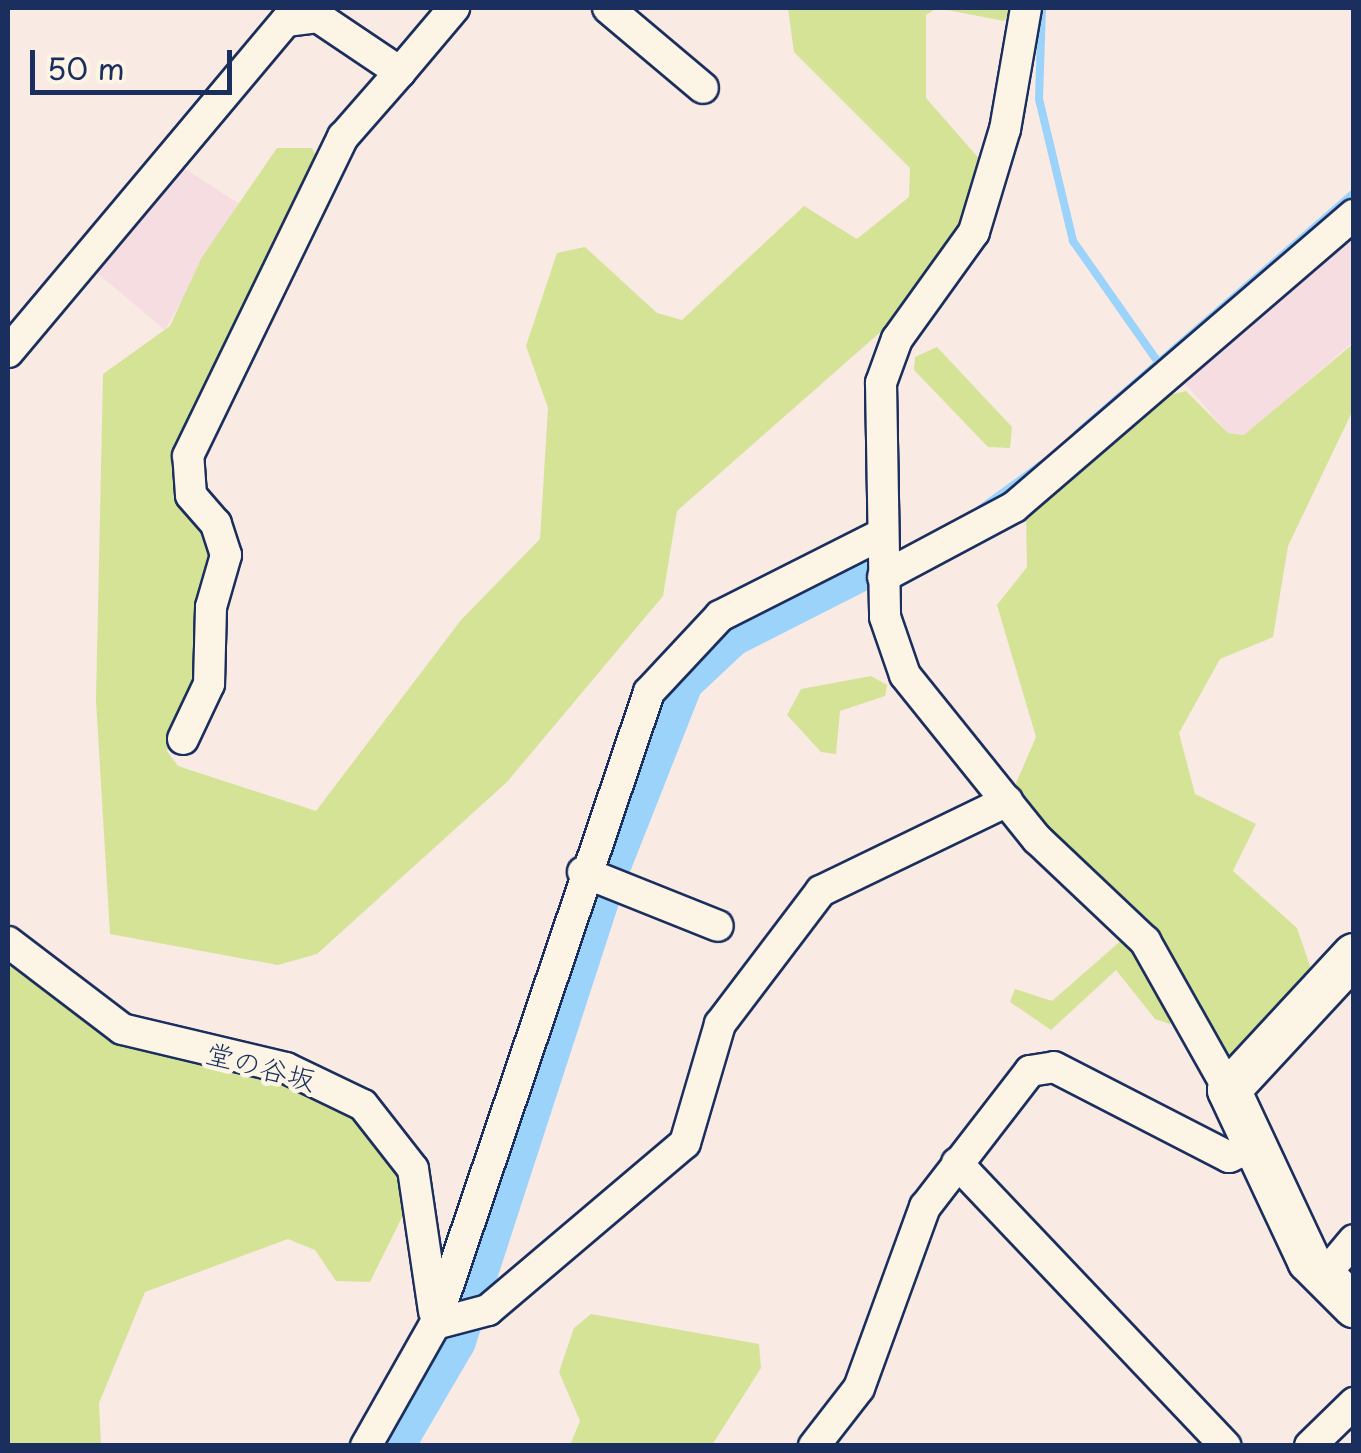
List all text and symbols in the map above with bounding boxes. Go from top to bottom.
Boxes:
scale bar [35,30,238,92]
text: 50 m [47,45,125,90]
street label: 堂の谷坂 [203,1035,319,1097]

